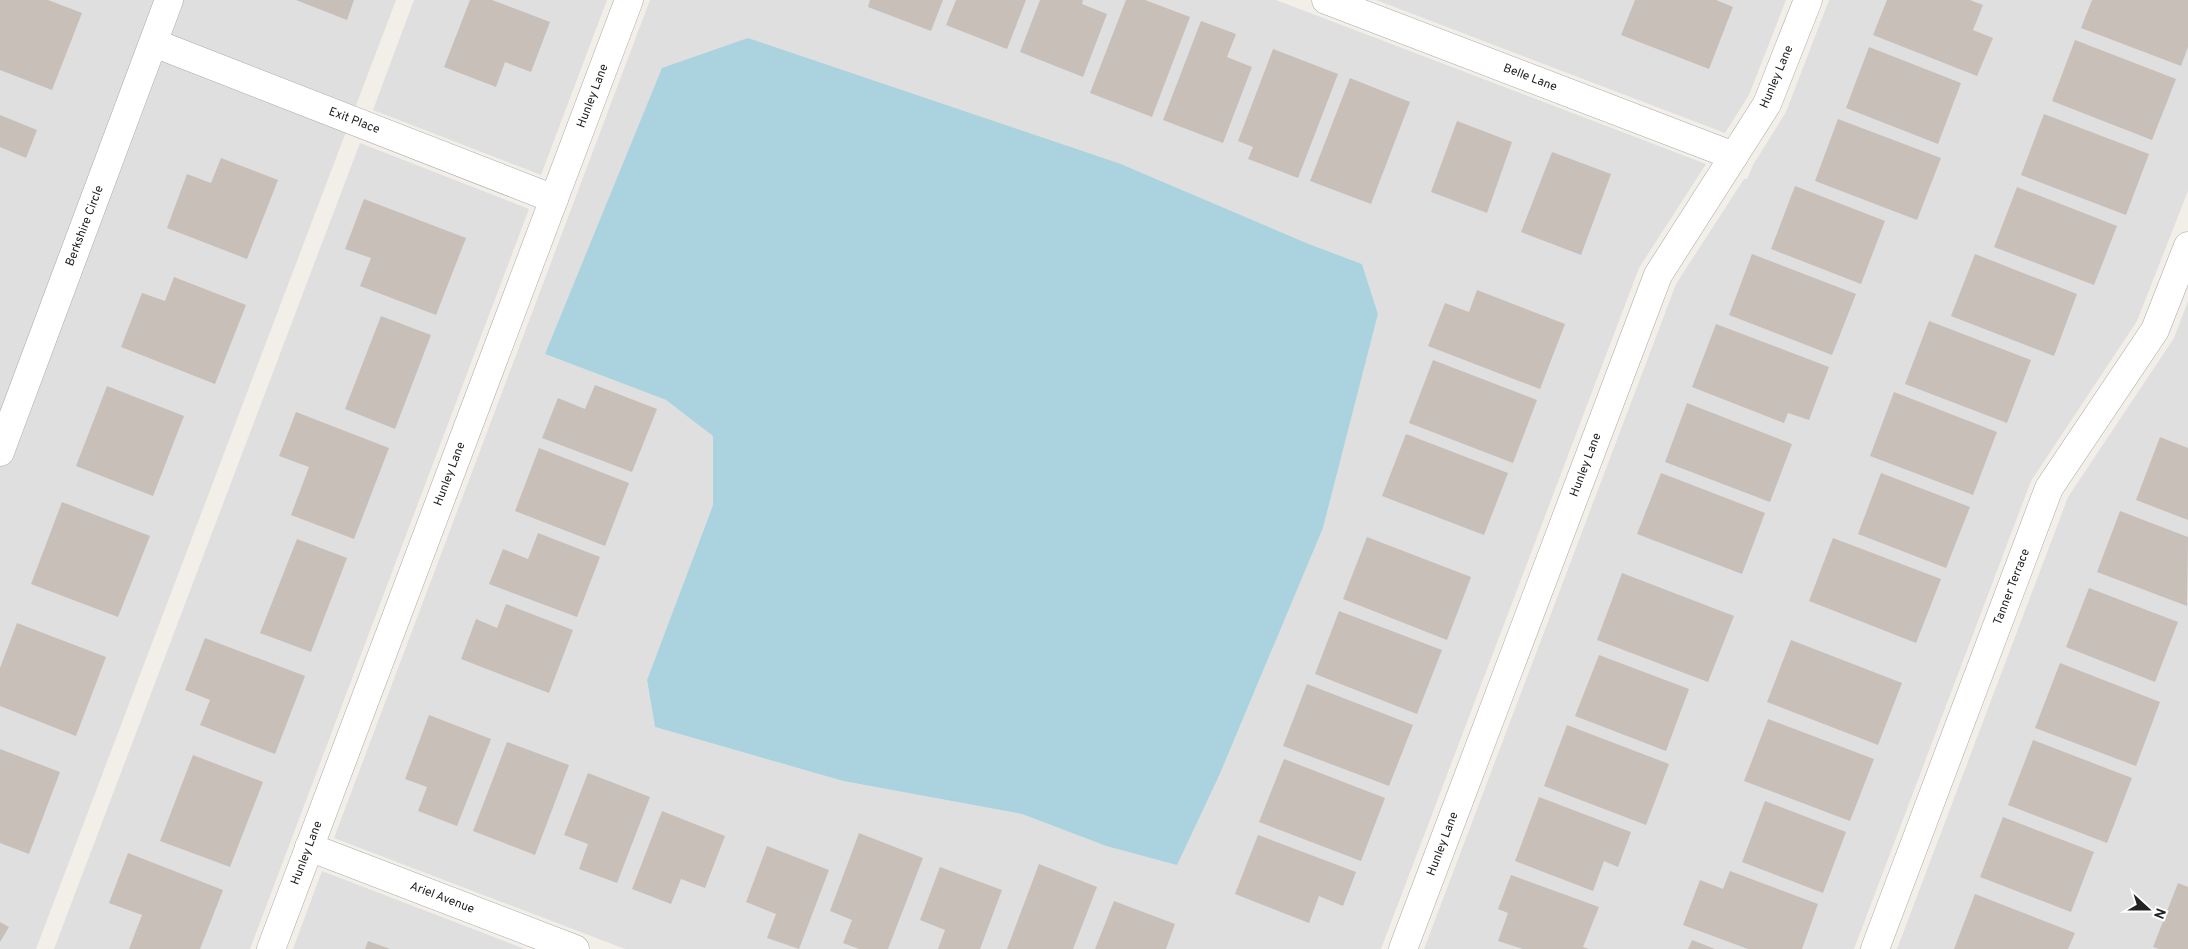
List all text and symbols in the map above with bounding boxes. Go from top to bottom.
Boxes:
street label: Hunley Lane [1757,43,1797,111]
street label: Belle Lane [1501,60,1559,96]
street label: Hunley Lane [574,62,612,130]
street label: Exit Place [326,104,382,138]
street label: Berkshire Circle [62,183,108,269]
street label: Hunley Lane [1567,431,1605,499]
street label: Hunley Lane [431,440,469,508]
street label: Tanner Terrace [1990,546,2034,628]
street label: Hunley Lane [1424,810,1462,878]
street label: Hunley Lane [288,819,326,887]
street label: Ariel Avenue [407,878,477,918]
north arrow [2123,884,2173,934]
text: N [2149,905,2168,921]

